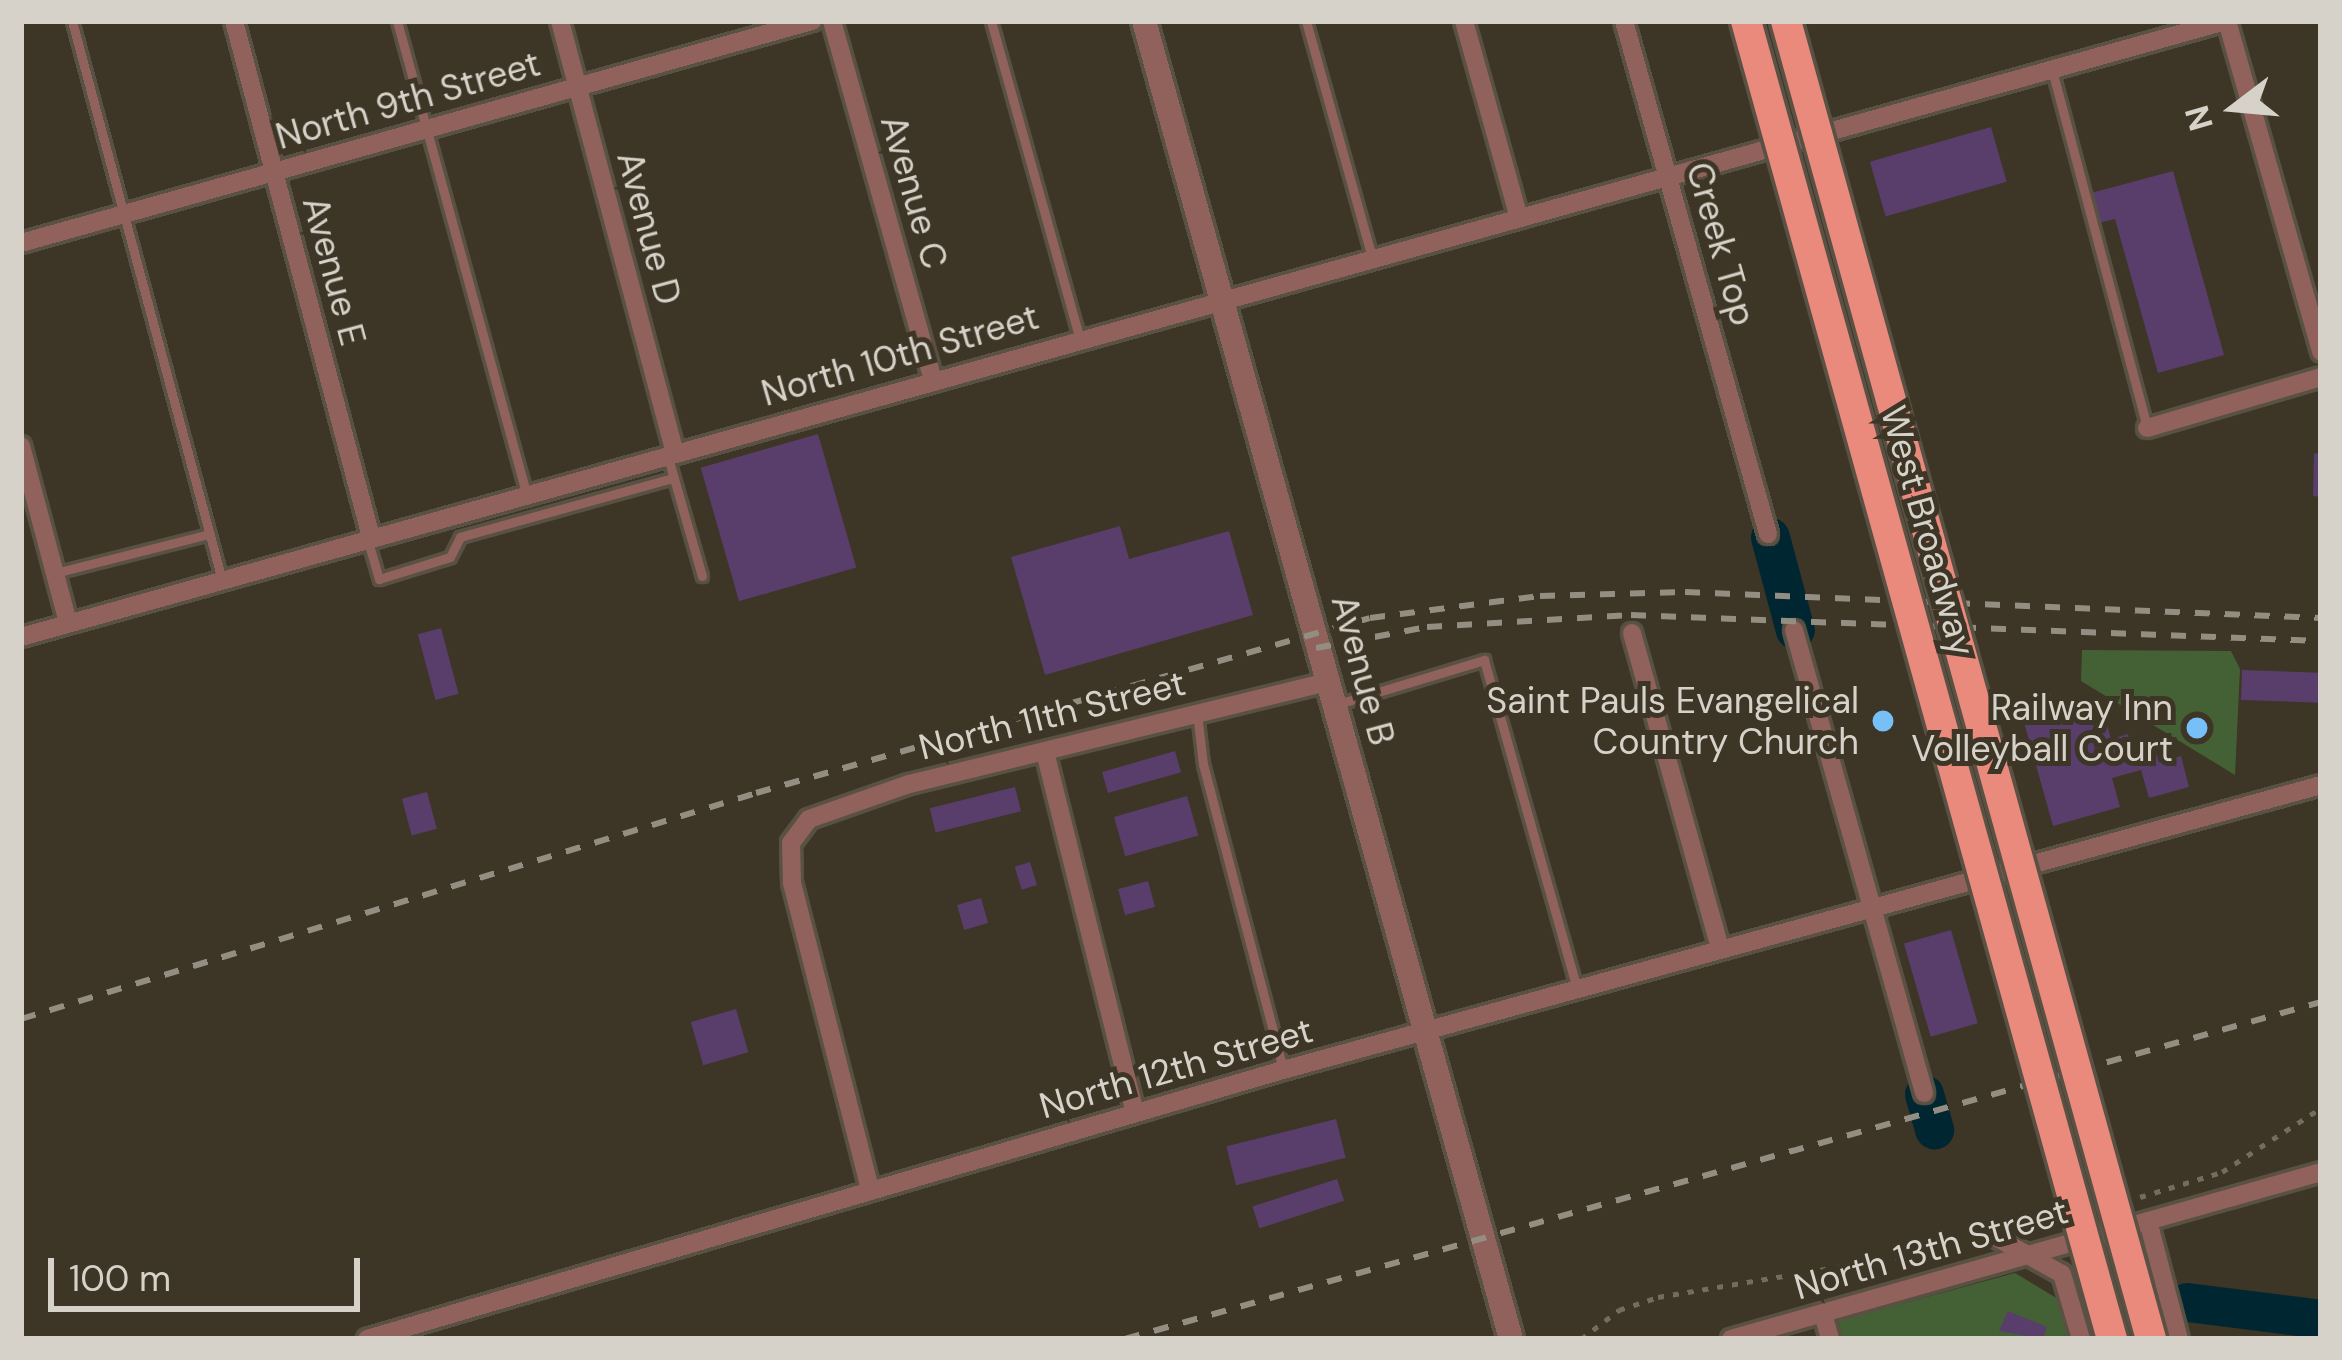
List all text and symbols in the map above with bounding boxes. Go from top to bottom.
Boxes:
street label: North 9th Street [271,42,545,158]
north arrow [2174,48,2294,168]
text: N [2175,101,2223,136]
street label: Avenue C [872,110,956,274]
street label: Avenue D [608,147,690,309]
street label: Creek Top [1677,157,1765,331]
street label: Avenue E [293,192,375,350]
street label: North 10th Street [756,295,1044,415]
street label: West Broadway [1872,401,1984,661]
street label: Avenue B [1322,590,1404,750]
street label: North 11th Street [914,661,1190,769]
place label: Saint Pauls Evangelical Country Church [1486,678,1859,763]
place label: Railway Inn Volleyball Court [1911,685,2173,770]
marker: Saint Pauls Evangelical Country Church [1870,708,1896,734]
marker: Railway Inn Volleyball Court [2184,715,2210,741]
street label: North 12th Street [1034,1008,1318,1128]
street label: North 13th Street [1789,1189,2073,1309]
scale bar [54,1234,366,1308]
text: 100 m [69,1255,171,1302]

